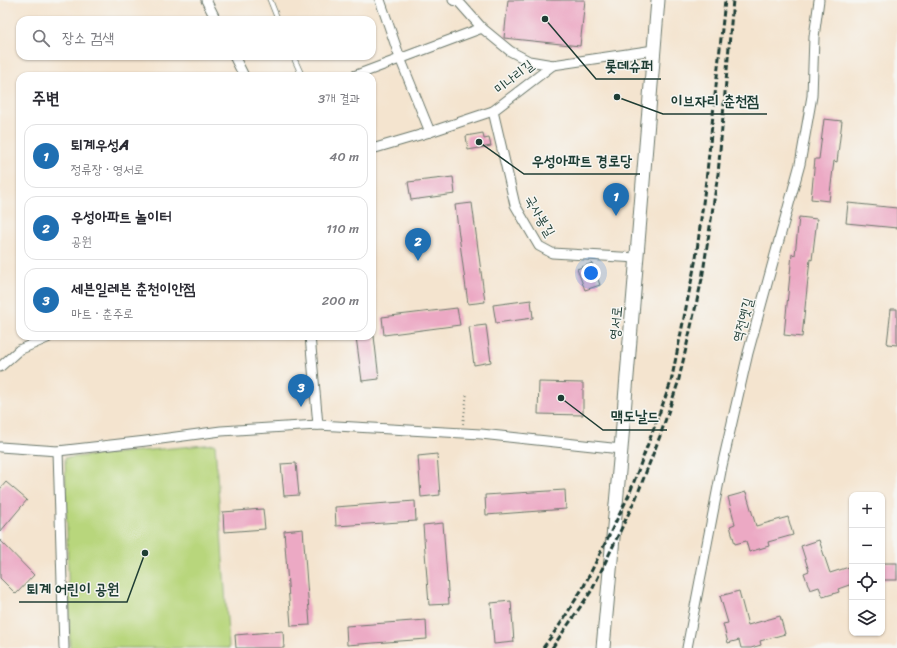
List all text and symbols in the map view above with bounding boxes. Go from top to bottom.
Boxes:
search box [16,16,376,60]
text: 장소 검색 [62,25,114,51]
icon: search [30,27,52,49]
callout: 롯데슈퍼 [596,52,661,79]
street label: 미나리길 [489,53,540,101]
text: 롯데슈퍼 [605,53,653,79]
text: 주변 [32,83,59,113]
text: 3개 결과 [318,87,360,110]
callout: 이브자리 춘천점 [663,87,767,114]
text: 이브자리 춘천점 [671,88,759,114]
text: 퇴계우성A [71,132,129,158]
text: 1 [43,145,49,168]
text: 40 m [329,145,359,168]
callout: 우성아파트 경로당 [524,147,640,174]
text: 우성아파트 경로당 [532,148,632,174]
text: 정류장 · 영서로 [71,158,144,181]
pin: 1 [603,183,629,216]
street label: 국사봉길 [518,190,562,242]
text: 우성아파트 놀이터 [71,204,171,230]
text: 2 [42,217,50,240]
text: 110 m [326,217,359,240]
pin: 2 [405,228,431,261]
text: 공원 [71,230,92,253]
your location [581,263,601,283]
text: 세븐일레븐 춘천이안점 [71,276,196,302]
text: 3 [42,289,50,312]
text: 200 m [322,289,359,312]
street label: 역전옛길 [725,294,761,345]
text: 마트 · 춘주로 [71,302,134,325]
street label: 영서로 [602,305,630,341]
pin: 3 [288,374,314,407]
callout: 맥도날드 [603,403,667,430]
text: 맥도날드 [611,403,659,429]
map controls [849,492,885,636]
button: + [849,492,885,528]
button: − [849,528,885,564]
button: locate [849,564,885,600]
callout: 퇴계 어린이 공원 [19,575,127,602]
text: 퇴계 어린이 공원 [27,576,119,602]
button: layers [849,600,885,636]

